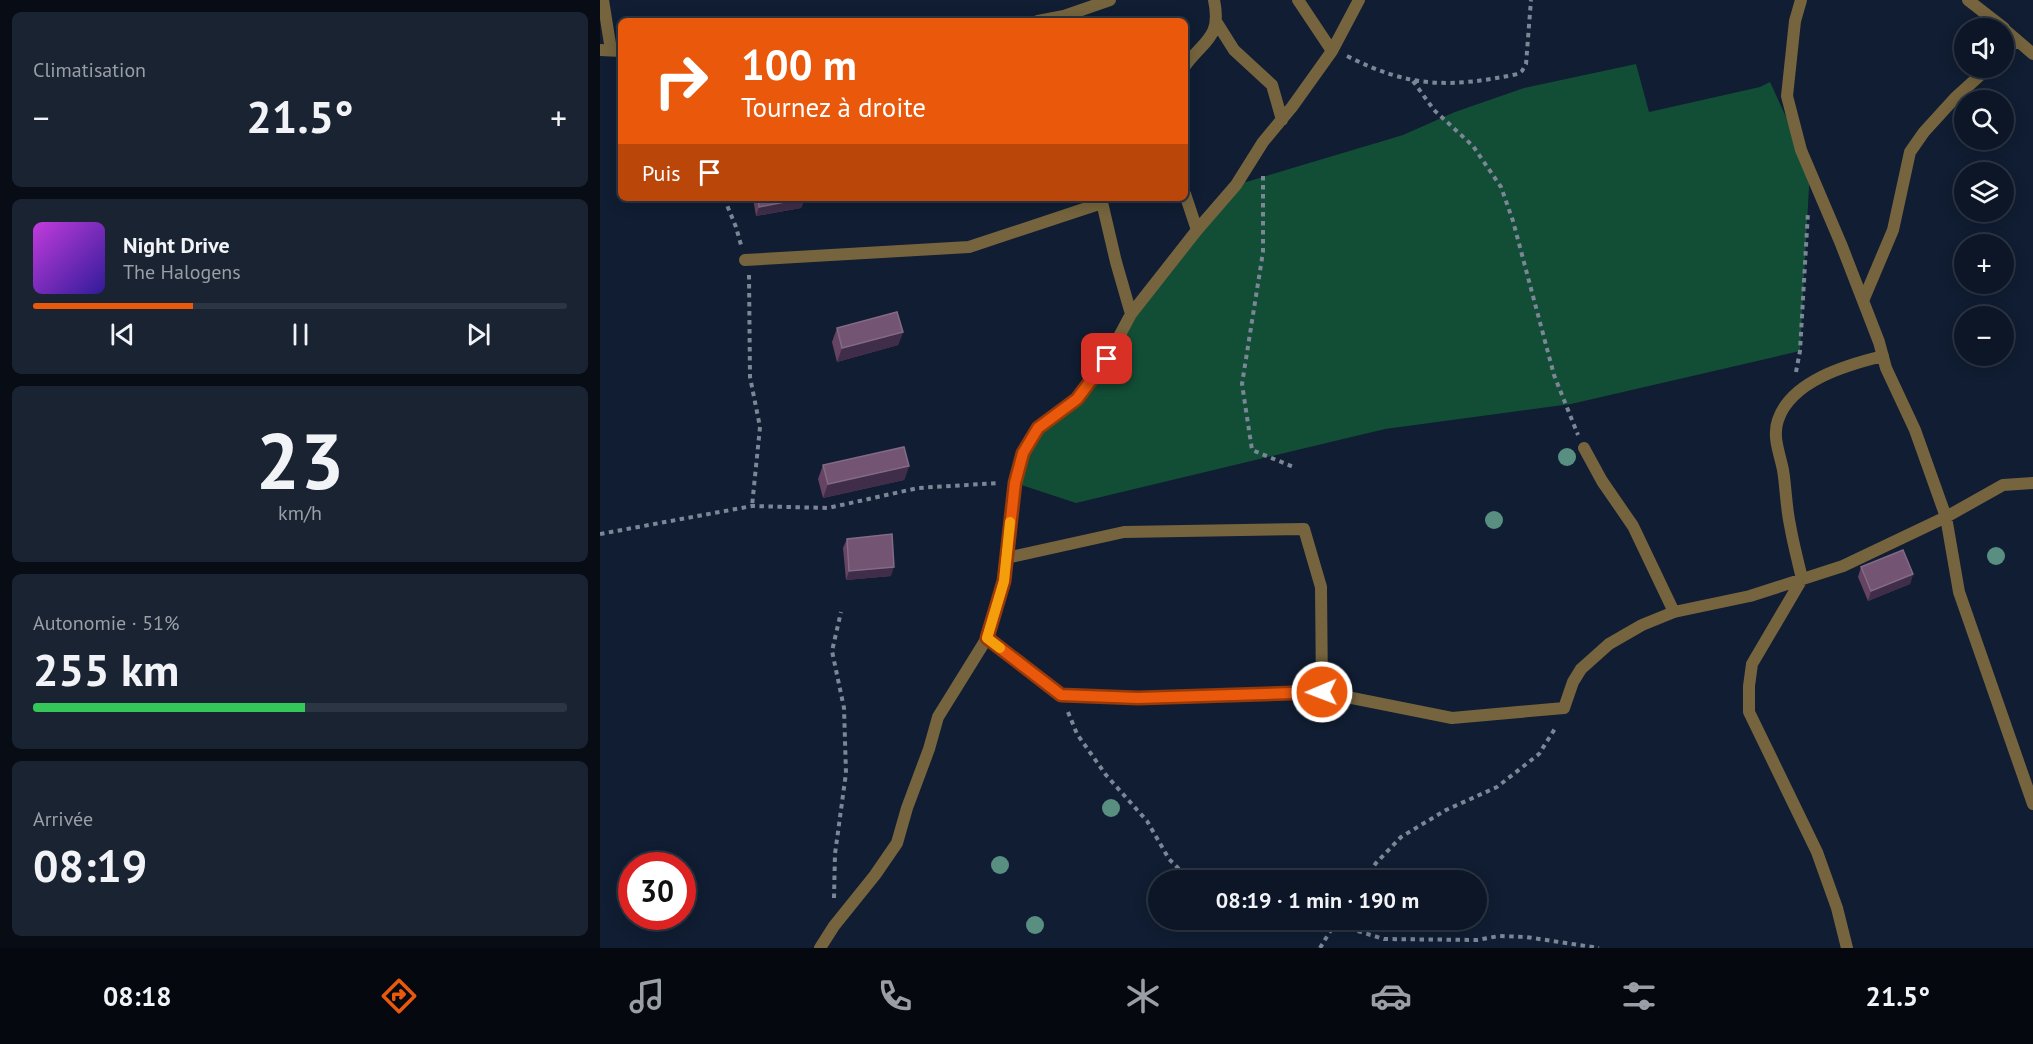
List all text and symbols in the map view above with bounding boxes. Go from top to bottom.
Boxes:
map controls [1954,18,2014,366]
button: sound [1954,18,2014,78]
text: 100 m [741,37,857,92]
icon: right [642,42,720,120]
text: Climatisation [33,57,146,83]
text: 21.5° [246,87,354,145]
text: Tournez à droite [741,90,926,124]
button: search [1954,90,2014,150]
text: − [33,96,50,139]
text: + [550,96,567,139]
icon: arrive [693,156,726,189]
text: Puis [642,159,681,187]
button: layers [1954,162,2014,222]
text: Night Drive [123,231,230,259]
button: + [1954,234,2014,294]
text: The Halogens [123,259,241,285]
button: − [1954,306,2014,366]
icon: previous [106,318,139,351]
icon: pause [284,318,317,351]
icon: next [462,318,495,351]
pin [1081,333,1132,384]
icon: arrive [1090,342,1123,375]
text: 23 [256,410,344,511]
text: km/h [278,500,322,526]
text: Autonomie · 51% [33,610,179,636]
text: 255 km [33,640,179,698]
position arrow [1290,660,1354,724]
text: Arrivée [33,806,93,832]
text: 08:19 [33,836,147,894]
speed limit sign: 30 [618,852,696,930]
text: 08:19 · 1 min · 190 m [1216,886,1419,914]
icon: directions [378,975,420,1017]
icon: music [626,975,668,1017]
icon: phone [874,975,916,1017]
icon: climate [1122,975,1164,1017]
icon: car [1370,975,1412,1017]
icon: filters [1618,975,1660,1017]
text: 08:18 [103,979,172,1013]
text: 21.5° [1866,979,1930,1013]

